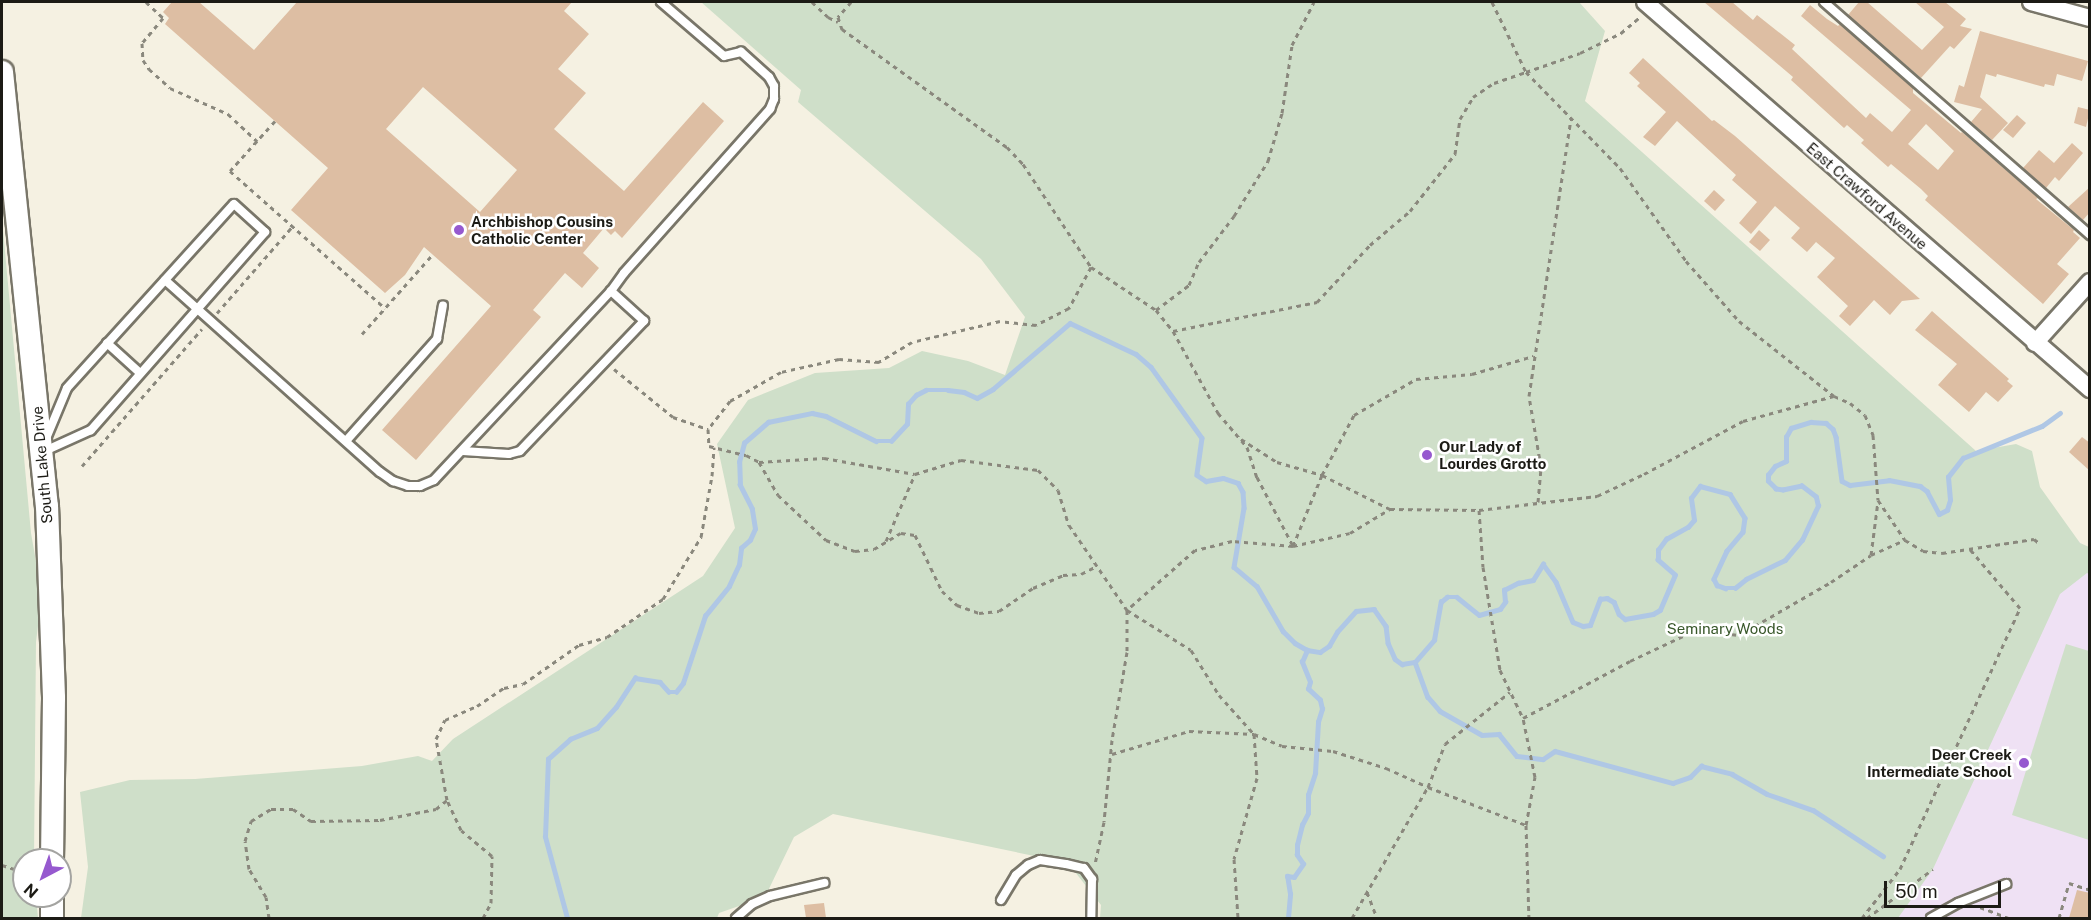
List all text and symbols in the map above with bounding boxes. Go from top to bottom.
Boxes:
street label: East Crawford Avenue [1803,139,1931,253]
place label: Archbishop Cousins Catholic Center [471,212,613,247]
marker: Archbishop Cousins Catholic Center [452,223,466,237]
street label: South Lake Drive [28,405,56,525]
place label: Our Lady of Lourdes Grotto [1439,437,1547,472]
marker: Our Lady of Lourdes Grotto [1420,448,1434,462]
park label: Seminary Woods [1666,620,1784,638]
place label: Deer Creek Intermediate School [1867,745,2012,780]
marker: Deer Creek Intermediate School [2017,756,2031,770]
north arrow [12,848,72,908]
scale bar [1887,869,2004,907]
text: N [20,879,42,902]
text: 50 m [1895,881,1938,902]

